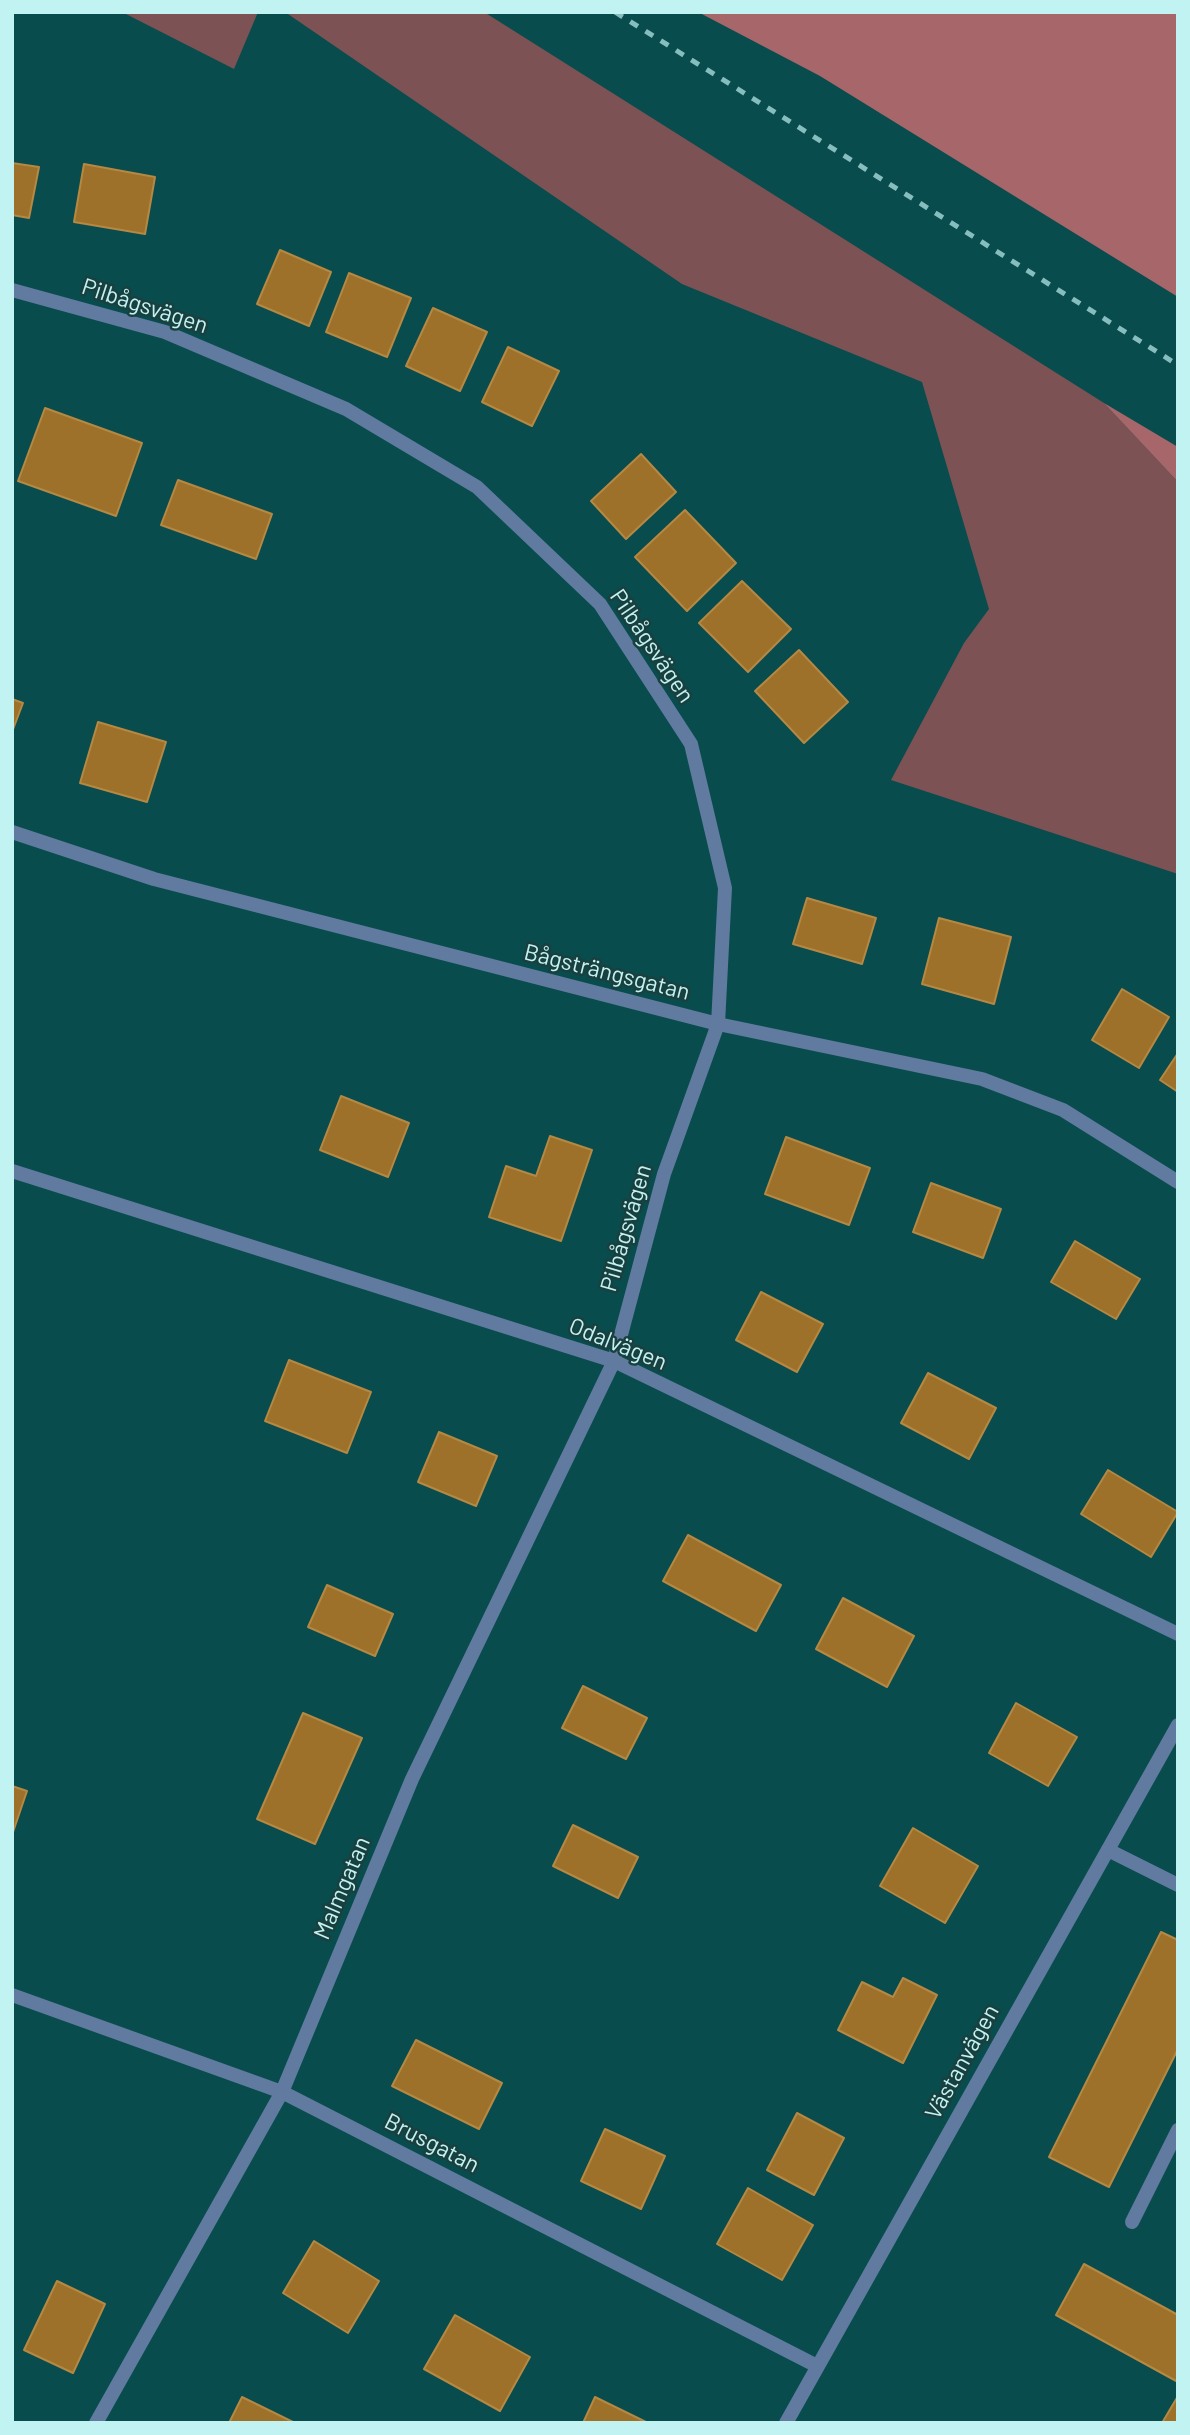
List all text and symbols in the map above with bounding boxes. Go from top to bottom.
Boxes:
street label: Pilbågsvägen [78,273,212,339]
street label: Pilbågsvägen [604,584,700,708]
street label: Bågsträngsgatan [521,938,693,1006]
street label: Pilbågsvägen [595,1161,657,1295]
street label: Odalvägen [565,1312,671,1376]
street label: Malmgatan [308,1832,376,1944]
street label: Västanvägen [919,2000,1005,2124]
street label: Brusgatan [380,2107,484,2179]

